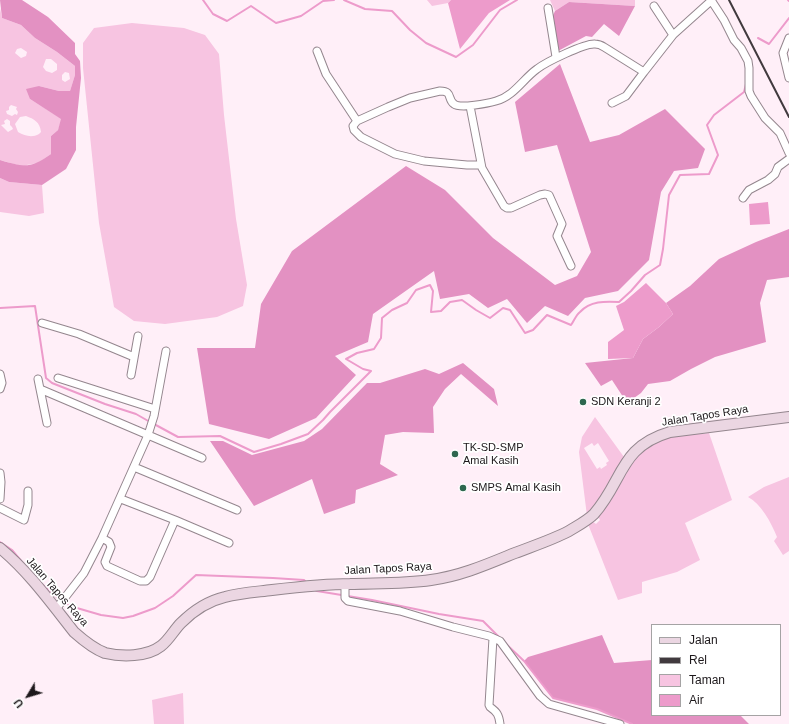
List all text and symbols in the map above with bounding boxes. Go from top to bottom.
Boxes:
place label: SDN Keranji 2 [591,395,661,409]
marker: SDN Keranji 2 [578,397,588,407]
street label: Jalan Tapos Raya [661,403,749,429]
place label: TK-SD-SMP Amal Kasih [463,441,524,467]
marker: TK-SD-SMP Amal Kasih [450,449,460,459]
place label: SMPS Amal Kasih [471,481,561,495]
marker: SMPS Amal Kasih [458,483,468,493]
street label: Jalan Tapos Raya [23,555,91,629]
street label: Jalan Tapos Raya [344,560,432,578]
legend [651,624,781,716]
text: Jalan [689,633,718,647]
text: Rel [689,653,707,667]
text: Taman [689,673,725,687]
north arrow [8,676,48,716]
text: Air [689,693,704,707]
text: U [11,697,26,710]

